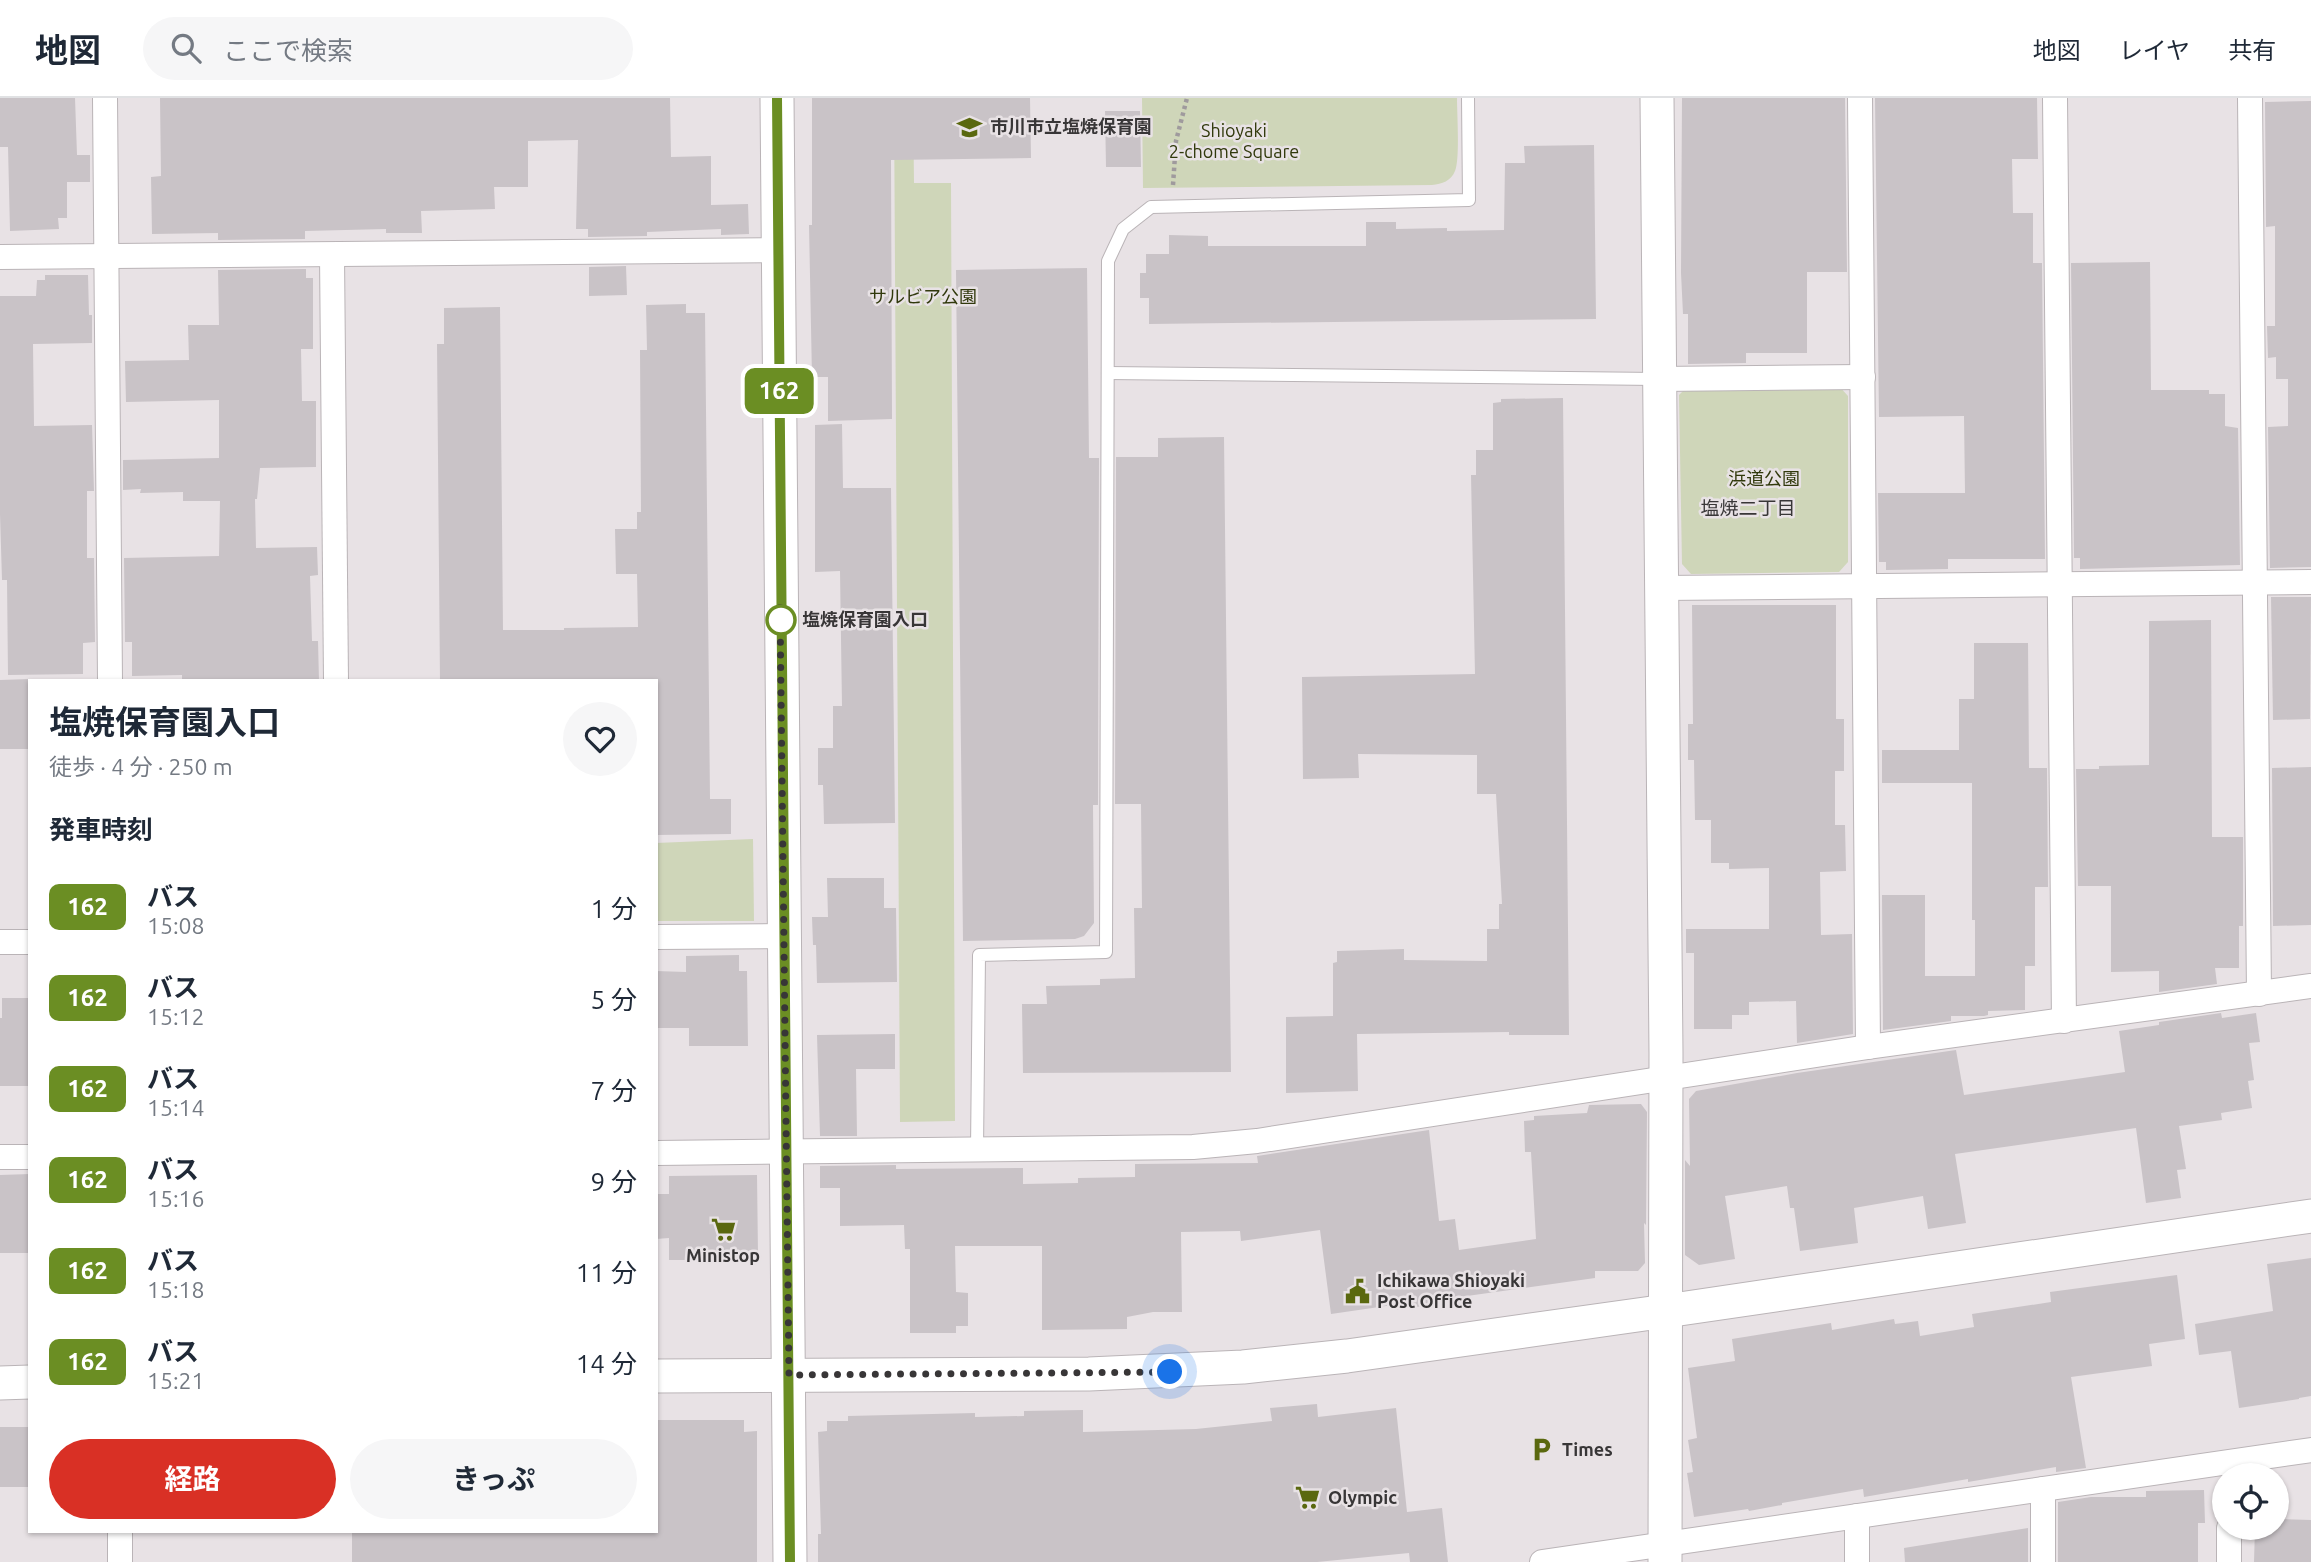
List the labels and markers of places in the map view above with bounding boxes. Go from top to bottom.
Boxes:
school or university icon: 市川市立塩焼保育園 [956,113,984,141]
place label: 市川市立塩焼保育園 [990,116,1152,136]
marker: 塩焼保育園入口 [766,605,796,635]
place label: 塩焼保育園入口 [802,609,928,629]
supermarket icon: Ministop [709,1215,737,1243]
place label: Ministop [686,1245,760,1265]
place label: Ichikawa Shioyaki Post Office [1377,1270,1525,1311]
public building icon: Ichikawa Shioyaki Post Office [1343,1277,1371,1305]
parking icon: Times [1528,1436,1556,1464]
place label: Times [1562,1439,1613,1459]
supermarket icon: Olympic [1294,1484,1322,1512]
place label: Olympic [1328,1487,1397,1507]

